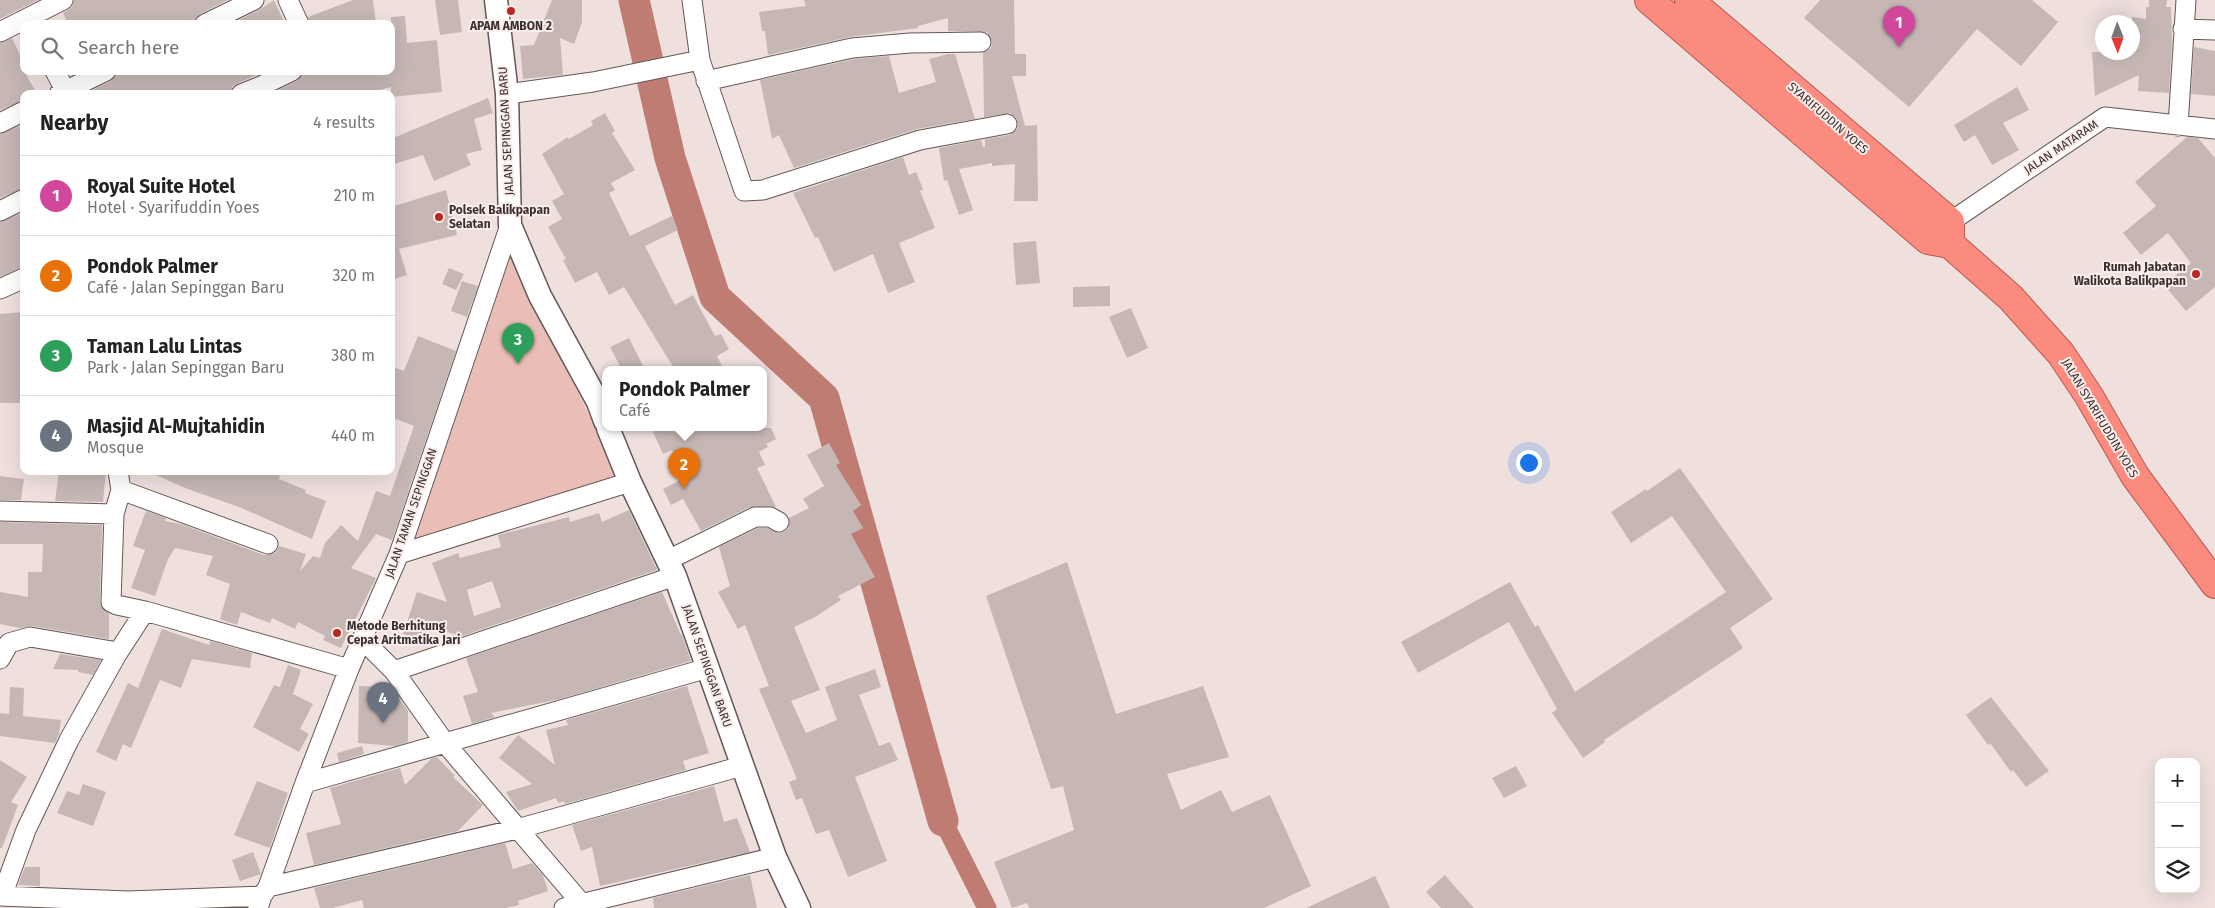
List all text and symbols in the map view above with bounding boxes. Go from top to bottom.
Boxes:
marker: APAM AMBON 2 [505,5,517,17]
pin: 1 [1883,6,1915,47]
north arrow [2095,15,2140,60]
place label: APAM AMBON 2 [469,19,552,33]
search box [20,20,395,75]
icon: search [38,34,66,62]
text: Search here [78,36,179,59]
street label: JALAN SEPINGGAN BARU [496,66,516,196]
street label: SYARIFUDDIN YOES [1785,79,1871,157]
text: Nearby [40,110,108,136]
text: 4 results [313,113,375,132]
street label: JALAN MATARAM [2021,117,2101,177]
text: Royal Suite Hotel [87,175,235,198]
text: 1 [52,186,60,205]
text: 210 m [334,186,375,205]
text: Hotel · Syarifuddin Yoes [87,198,259,217]
place label: Polsek Balikpapan Selatan [449,203,550,231]
marker: Polsek Balikpapan Selatan [433,211,445,223]
text: Pondok Palmer [87,255,218,278]
place label: Rumah Jabatan Walikota Balikpapan [2074,260,2186,288]
text: 2 [52,266,60,285]
text: 320 m [332,266,375,285]
marker: Rumah Jabatan Walikota Balikpapan [2190,268,2202,280]
text: Café · Jalan Sepinggan Baru [87,278,285,297]
pin: 3 [502,323,534,364]
text: Taman Lalu Lintas [87,335,242,358]
text: 3 [52,346,60,365]
text: 380 m [331,346,375,365]
street label: JALAN SYARIFUDDIN YOES [2059,356,2141,480]
text: Park · Jalan Sepinggan Baru [87,358,285,377]
popup [602,366,767,431]
text: Pondok Palmer [619,378,750,401]
text: Café [619,401,651,420]
text: Masjid Al-Mujtahidin [87,415,265,438]
text: 4 [51,426,61,445]
text: 440 m [331,426,375,445]
text: Mosque [87,438,144,457]
street label: JALAN TAMAN SEPINGGAN [382,446,440,580]
pin: 2 [668,448,700,489]
your location [1516,450,1542,476]
street label: JALAN SEPINGGAN BARU [679,603,735,729]
place label: Metode Berhitung Cepat Aritmatika Jari [347,619,460,647]
marker: Metode Berhitung Cepat Aritmatika Jari [331,627,343,639]
pin: 4 [367,682,399,723]
map controls [2155,758,2200,893]
button: + [2155,758,2200,803]
button: − [2155,803,2200,848]
button: layers [2155,848,2200,893]

